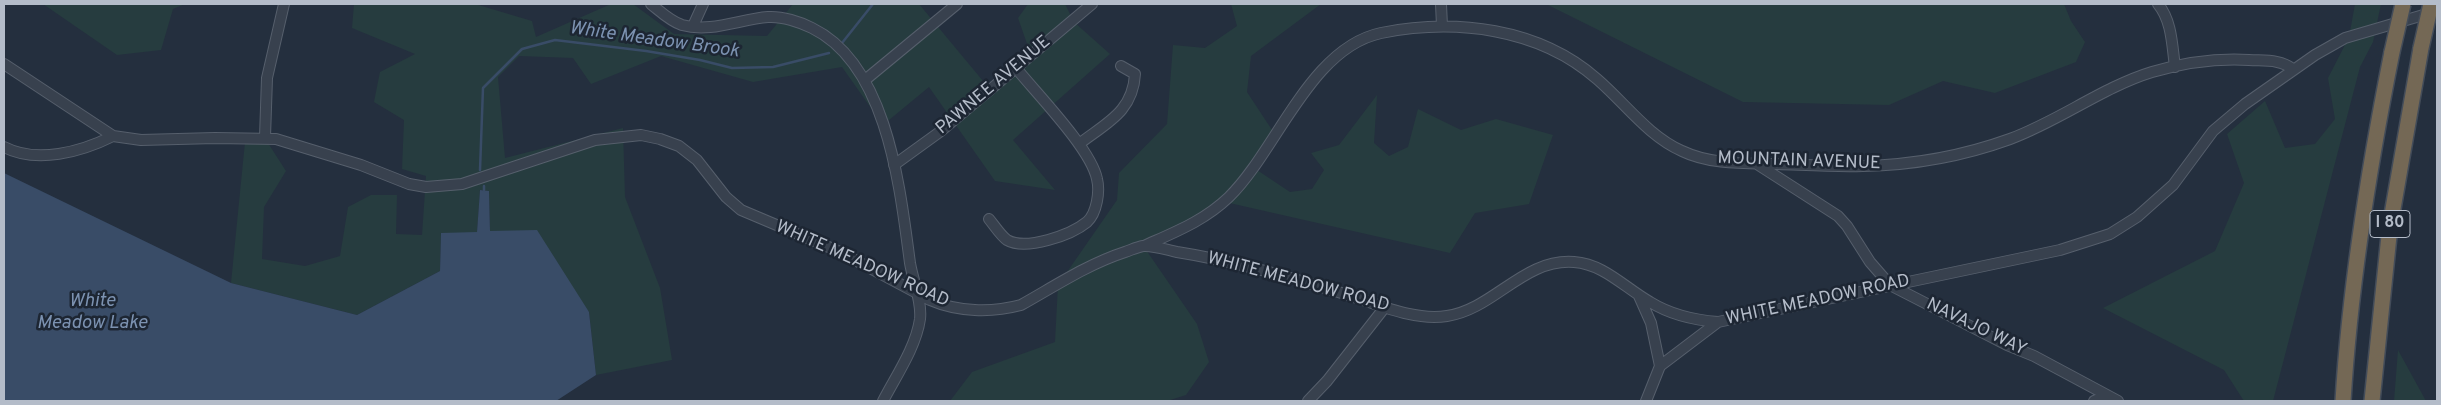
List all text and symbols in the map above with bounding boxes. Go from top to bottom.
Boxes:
water label: White Meadow Brook [568,18,740,64]
street label: PAWNEE AVENUE [932,32,1056,140]
street label: MOUNTAIN AVENUE [1717,148,1881,176]
road number: I 80 [2370,210,2410,238]
street label: WHITE MEADOW ROAD [772,217,952,313]
street label: WHITE MEADOW ROAD [1205,248,1391,318]
street label: WHITE MEADOW ROAD [1724,271,1912,331]
water label: White Meadow Lake [37,291,147,335]
street label: NAVAJO WAY [1922,294,2030,362]

